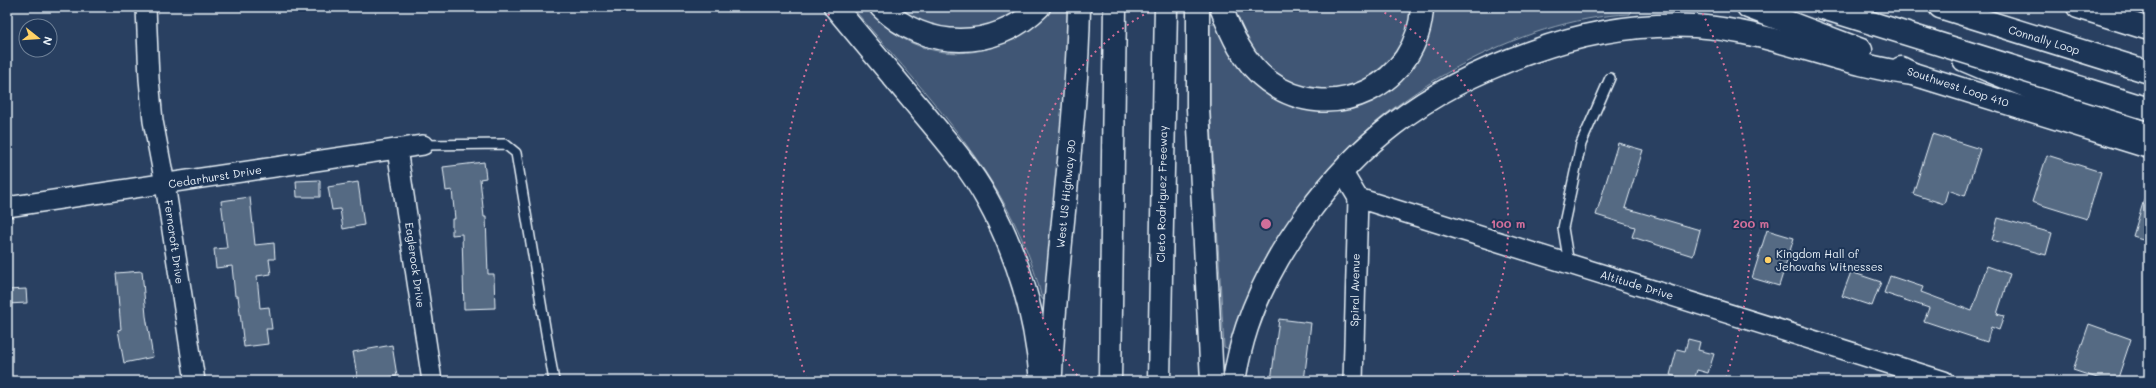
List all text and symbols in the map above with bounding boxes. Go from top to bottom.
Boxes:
north arrow [18,18,58,58]
street label: Connally Loop [2007,22,2082,58]
text: N [40,35,56,47]
street label: Southwest Loop 410 [1905,63,2011,110]
street label: Cleto Rodriguez Freeway [1153,125,1170,263]
street label: West US Highway 90 [1052,139,1079,249]
street label: Cedarhurst Drive [167,162,263,191]
street label: Ferncroft Drive [161,199,188,285]
text: 100 m [1491,215,1525,231]
text: 200 m [1733,215,1769,231]
centre of rings [1259,217,1273,231]
street label: Eaglerock Drive [402,221,429,309]
place label: Kingdom Hall of Jehovahs Witnesses [1776,246,1883,274]
street label: Spiral Avenue [1346,253,1363,327]
marker: Kingdom Hall of Jehovahs Witnesses [1763,255,1773,265]
street label: Altitude Drive [1599,266,1676,303]

